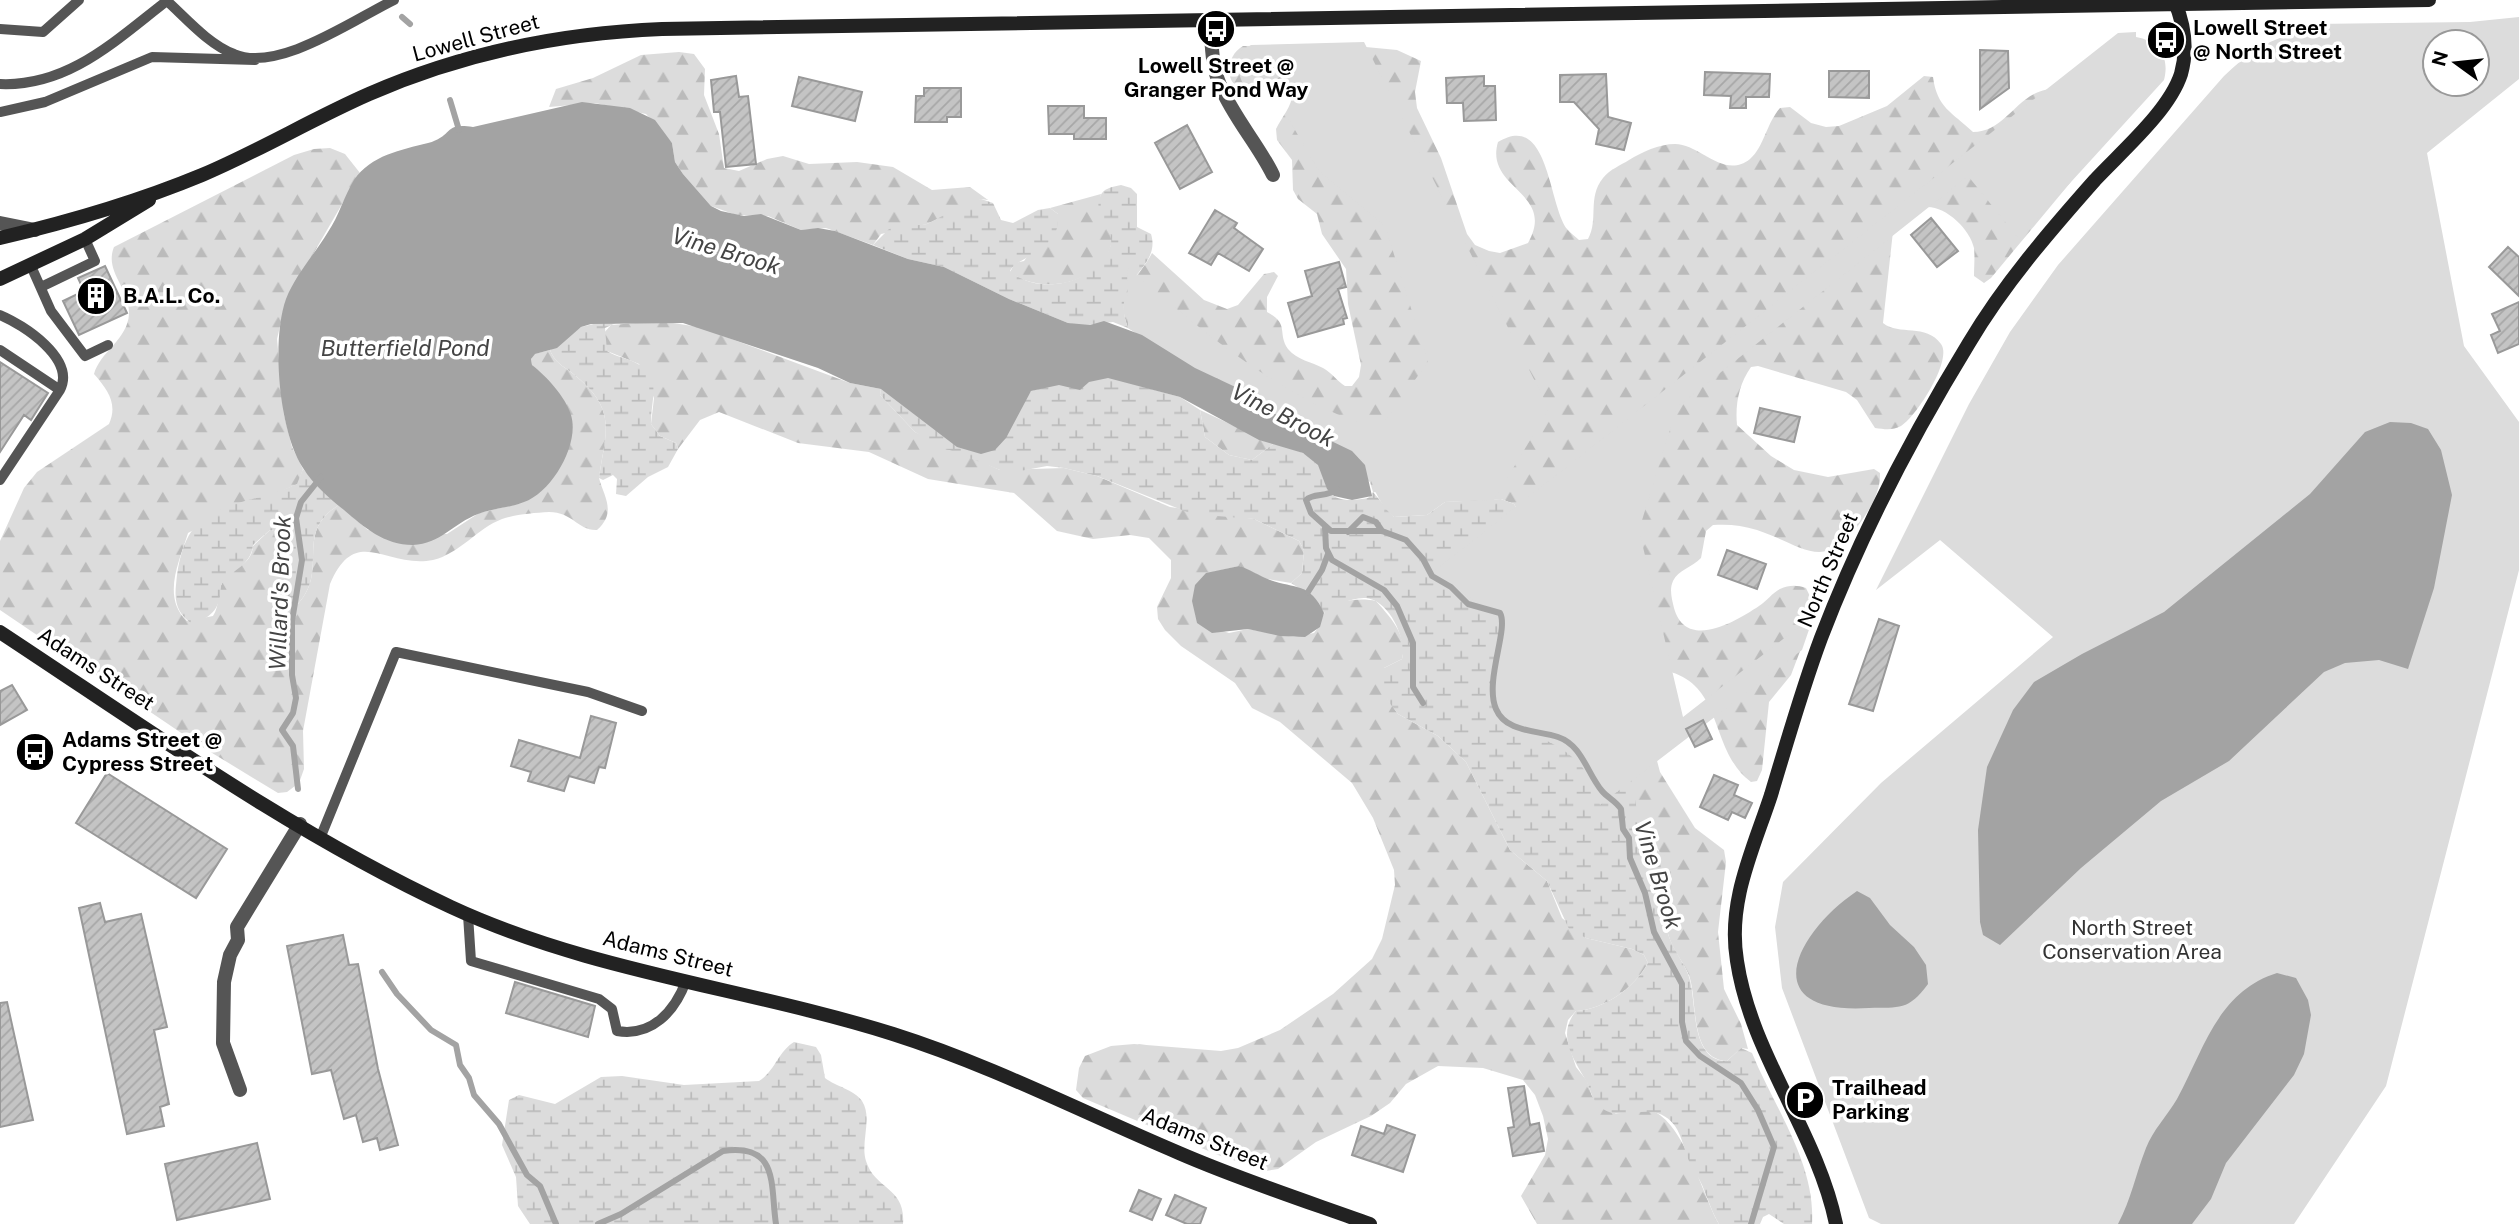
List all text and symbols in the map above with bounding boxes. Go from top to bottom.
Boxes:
bus stop icon: Lowell Street @ Granger Pond Way [1195,8,1237,50]
street label: Lowell Street [410,9,542,66]
place label: Lowell Street @ North Street [2193,15,2342,64]
bus stop icon: Lowell Street @ North Street [2145,19,2187,61]
north arrow [2421,28,2491,98]
text: N [2427,49,2452,69]
place label: Lowell Street @ Granger Pond Way [1124,53,1309,102]
water label: Vine Brook [669,221,784,280]
building icon: B.A.L. Co. [75,275,117,317]
place label: B.A.L. Co. [123,283,220,308]
water label: Butterfield Pond [320,334,490,361]
water label: Vine Brook [1227,377,1340,452]
street label: North Street [1792,509,1863,631]
water label: Willard's Brook [263,514,296,671]
street label: Adams Street [33,622,159,716]
place label: Adams Street @ Cypress Street [62,727,222,776]
bus stop icon: Adams Street @ Cypress Street [14,731,56,773]
water label: Vine Brook [1629,817,1688,933]
park label: North Street Conservation Area [2042,915,2222,964]
street label: Adams Street [600,925,736,982]
place label: Trailhead Parking [1832,1075,1927,1124]
parking icon: Trailhead Parking [1784,1079,1826,1121]
street label: Adams Street [1138,1102,1272,1175]

